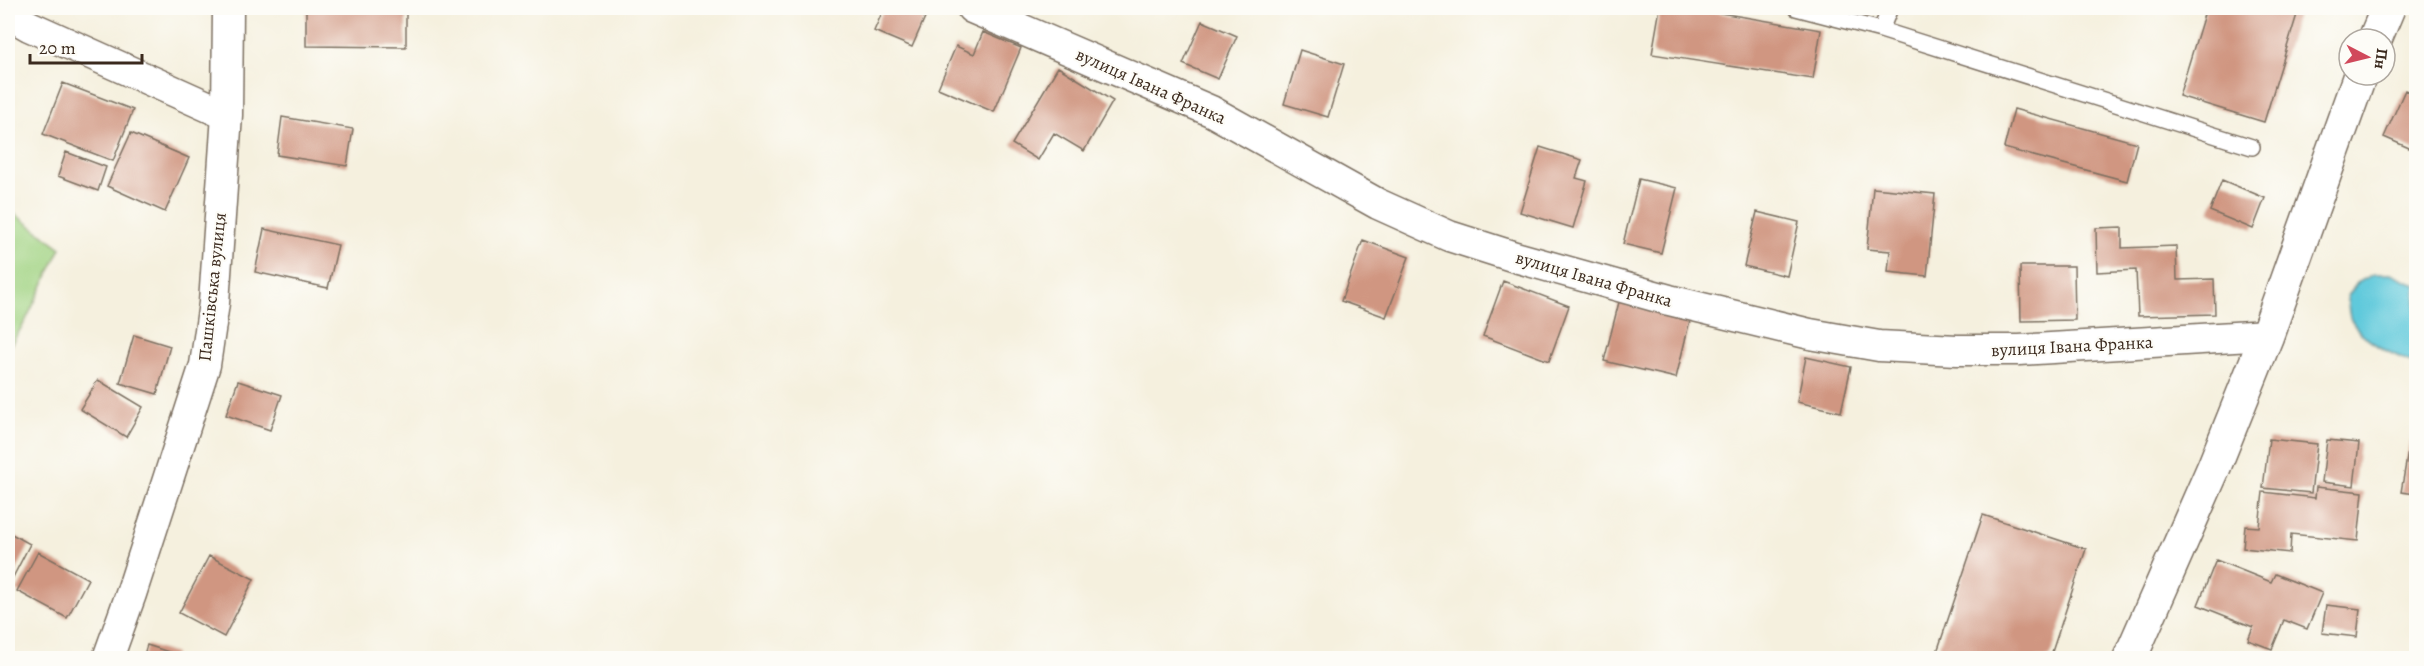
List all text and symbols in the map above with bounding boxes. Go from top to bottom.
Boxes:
scale bar [30,27,142,65]
north arrow [2337,27,2397,87]
text: 20 m [39,36,76,60]
street label: вулиця Івана Франка [1072,42,1231,130]
text: Пн [2369,47,2393,70]
street label: Пашківська вулиця [192,211,232,363]
street label: вулиця Івана Франка [1513,245,1676,313]
street label: вулиця Івана Франка [1990,330,2154,362]

